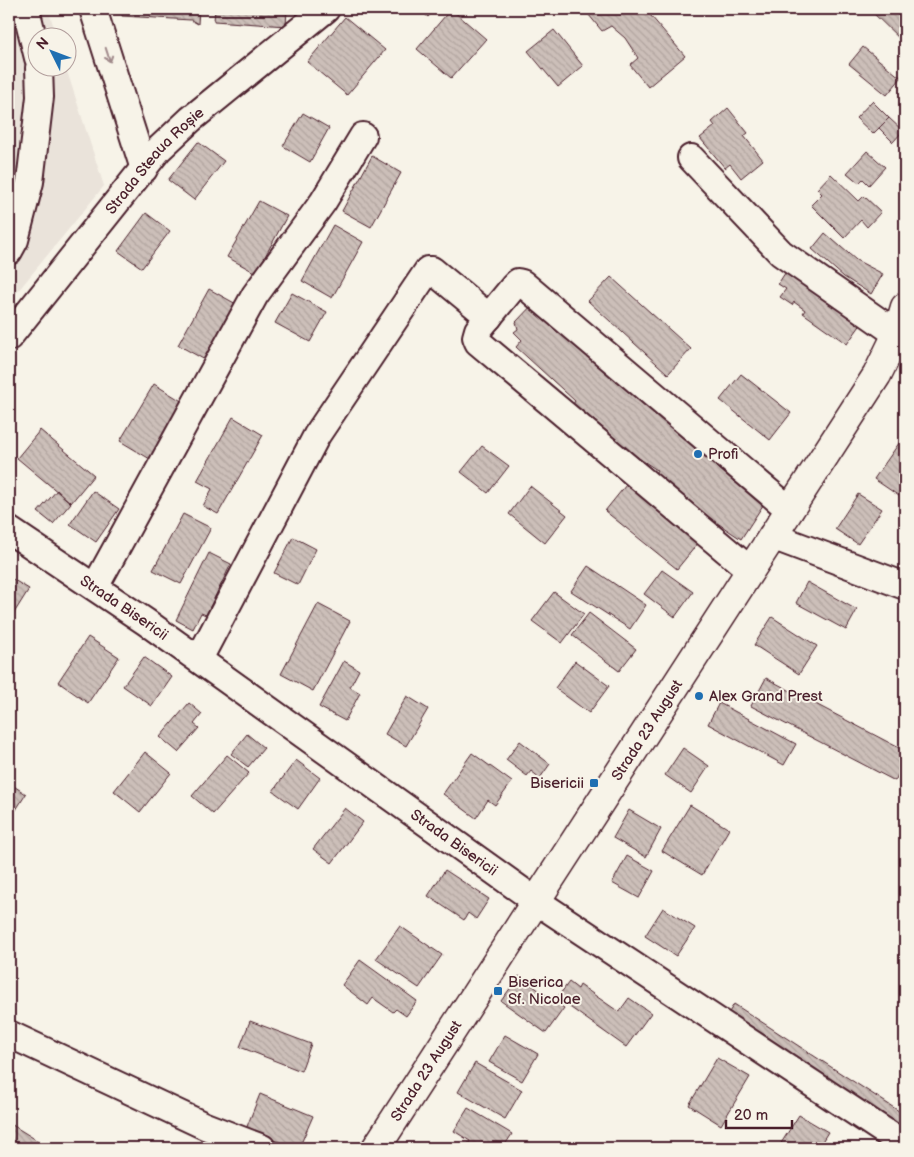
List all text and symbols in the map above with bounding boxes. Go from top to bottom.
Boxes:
north arrow [28,28,78,78]
text: N [33,34,53,53]
one-way arrow [104,47,113,63]
street label: Strada Steaua Roșie [101,103,208,218]
place label: Profi [708,445,738,464]
marker: Profi [692,448,704,460]
street label: Strada Bisericii [77,571,172,644]
street label: Strada 23 August [607,676,687,784]
place label: Alex Grand Prest [709,687,823,706]
marker: Alex Grand Prest [693,690,705,702]
place label: Bisericii [530,774,584,793]
marker: Bisericii [588,777,600,789]
street label: Strada Bisericii [407,805,501,880]
place label: Biserica Sf. Nicolae [508,973,581,1009]
marker: Biserica Sf. Nicolae [492,985,504,997]
street label: Strada 23 August [386,1016,466,1125]
scale bar [726,1097,793,1129]
text: 20 m [734,1106,768,1125]

